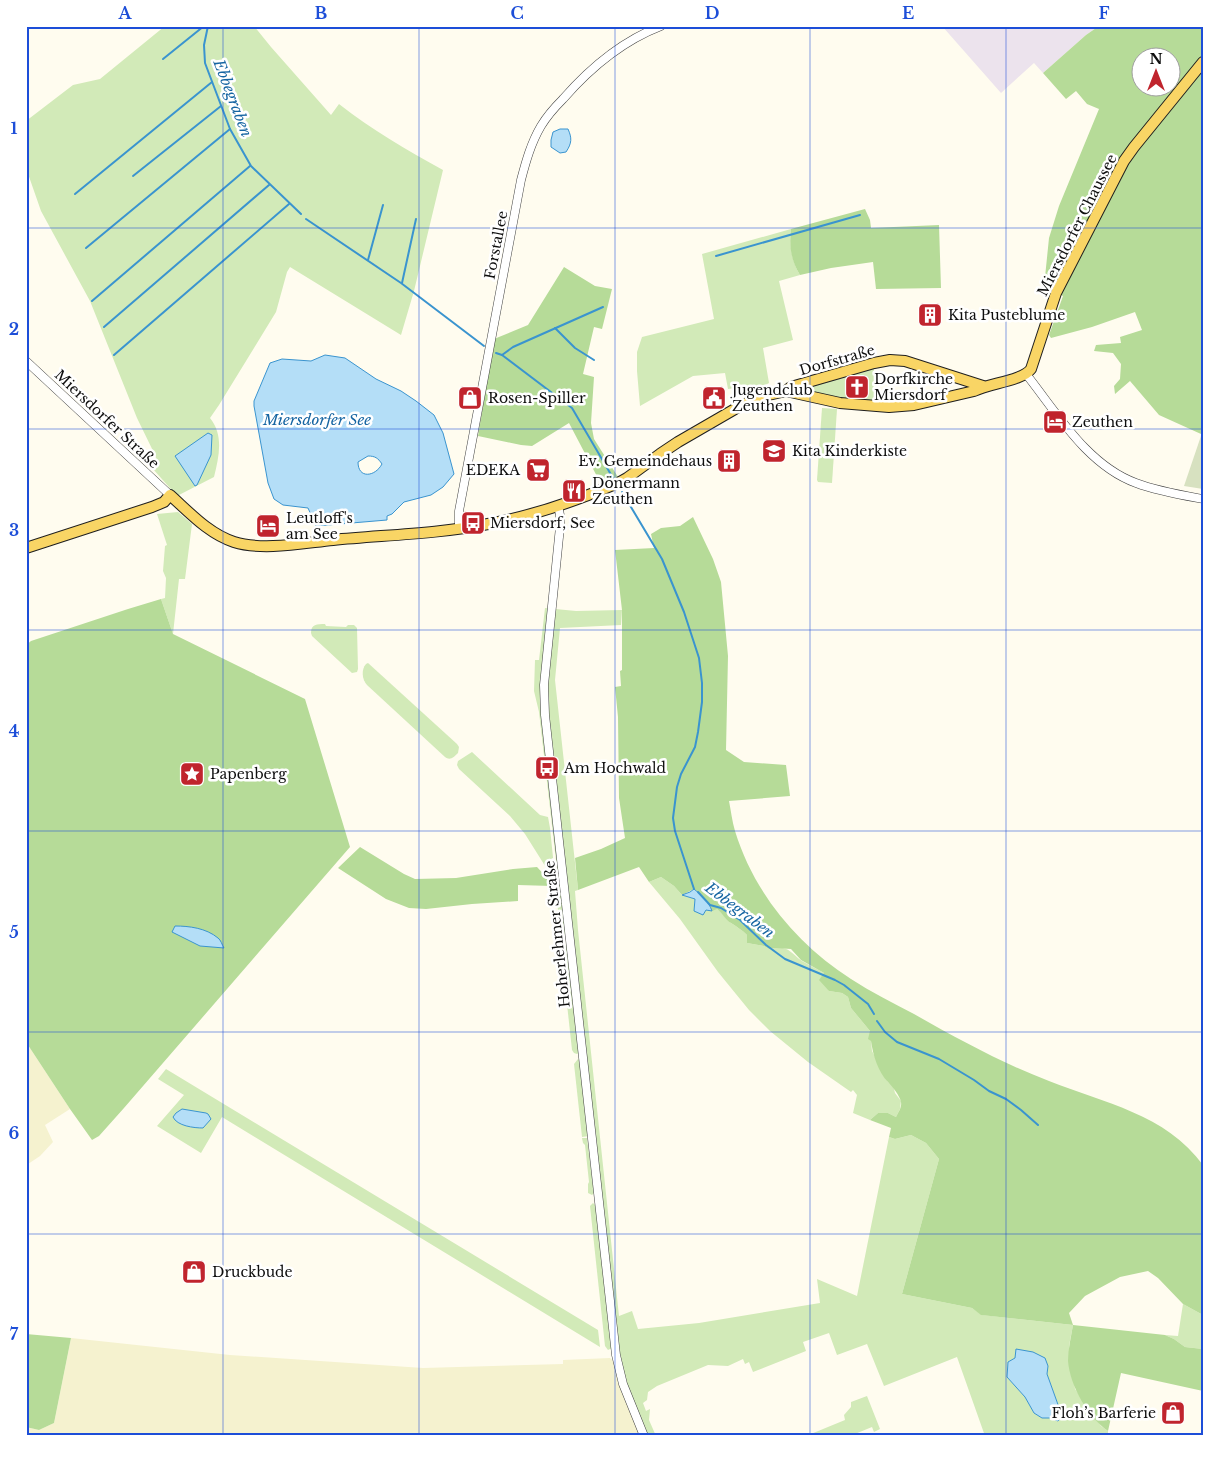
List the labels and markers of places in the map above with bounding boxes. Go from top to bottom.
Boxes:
building icon: Kita Pusteblume [917,302,943,328]
place label: Kita Pusteblume [948,306,1065,324]
place label: Dorfkirche Miersdorf [874,370,953,404]
church icon: Dorfkirche Miersdorf [844,374,870,400]
place label: Jugendclub Zeuthen [730,381,813,415]
shop icon: Rosen-Spiller [457,385,483,411]
public building icon: Jugendclub Zeuthen [701,385,727,411]
place label: Rosen-Spiller [488,389,586,407]
hotel icon: Zeuthen [1042,409,1068,435]
place label: Zeuthen [1072,413,1133,431]
school or university icon: Kita Kinderkiste [761,438,787,464]
place label: Kita Kinderkiste [792,442,907,460]
building icon: Ev. Gemeindehaus [716,448,742,474]
place label: Ev. Gemeindehaus [578,452,712,470]
supermarket icon: EDEKA [525,457,551,483]
place label: EDEKA [466,461,520,479]
place label: Dönermann Zeuthen [592,474,680,508]
restaurant icon: Dönermann Zeuthen [561,478,587,504]
place label: Leutloff's am See [286,509,353,543]
bus stop icon: Miersdorf, See [460,510,486,536]
hotel icon: Leutloff's am See [255,513,281,539]
place label: Miersdorf, See [490,514,595,532]
bus stop icon: Am Hochwald [534,755,560,781]
place label: Am Hochwald [563,759,667,777]
place icon: Papenberg [179,761,205,787]
place label: Papenberg [210,765,287,783]
shop icon: Druckbude [181,1259,207,1285]
place label: Druckbude [212,1263,293,1281]
shop icon: Floh’s Barferie [1160,1400,1186,1426]
place label: Floh’s Barferie [1052,1404,1156,1422]

